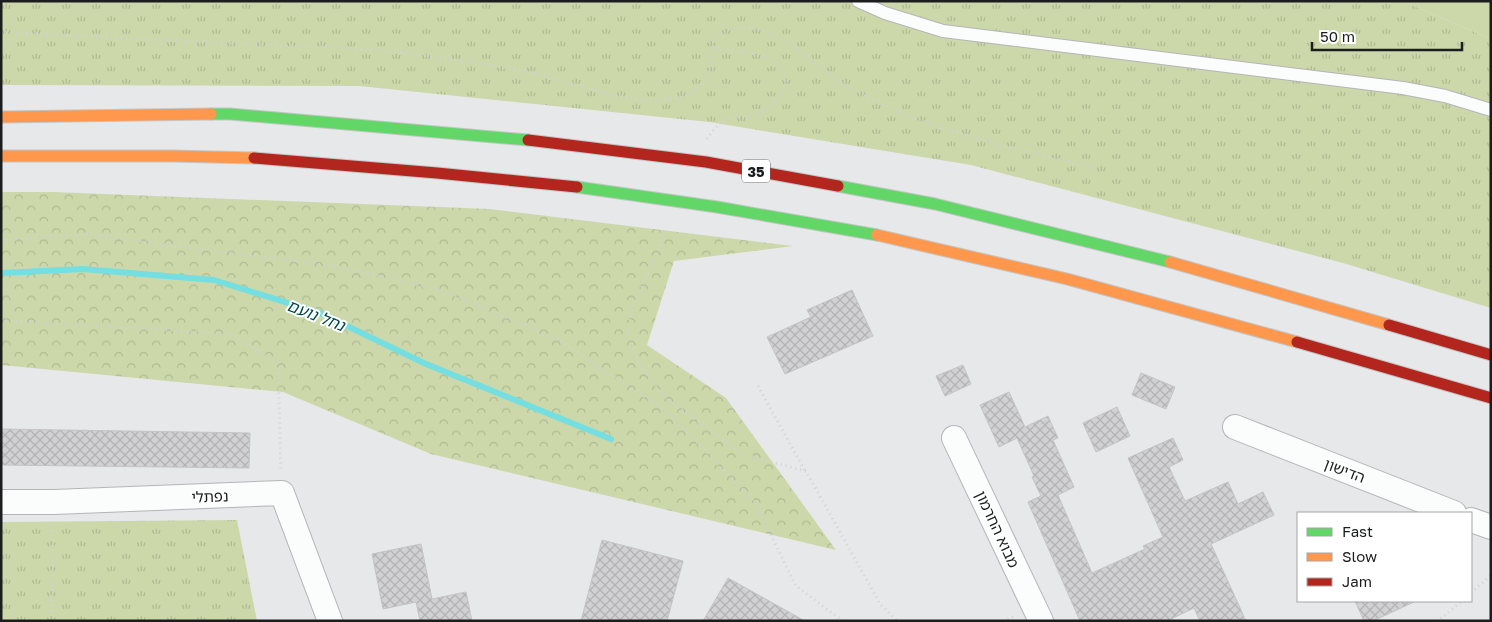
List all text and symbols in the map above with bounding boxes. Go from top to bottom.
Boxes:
scale bar [1312,20,1462,52]
text: 50 m [1320,27,1355,45]
road number: 35 [742,160,770,182]
water label: נחל נועם [284,295,349,335]
street label: הדישון [1322,454,1368,486]
street label: נפתלי [191,486,229,506]
street label: מבוא החרמון [972,488,1024,570]
legend [1297,512,1472,602]
text: Fast [1342,522,1373,540]
text: Slow [1342,547,1377,565]
text: Jam [1342,572,1372,590]

